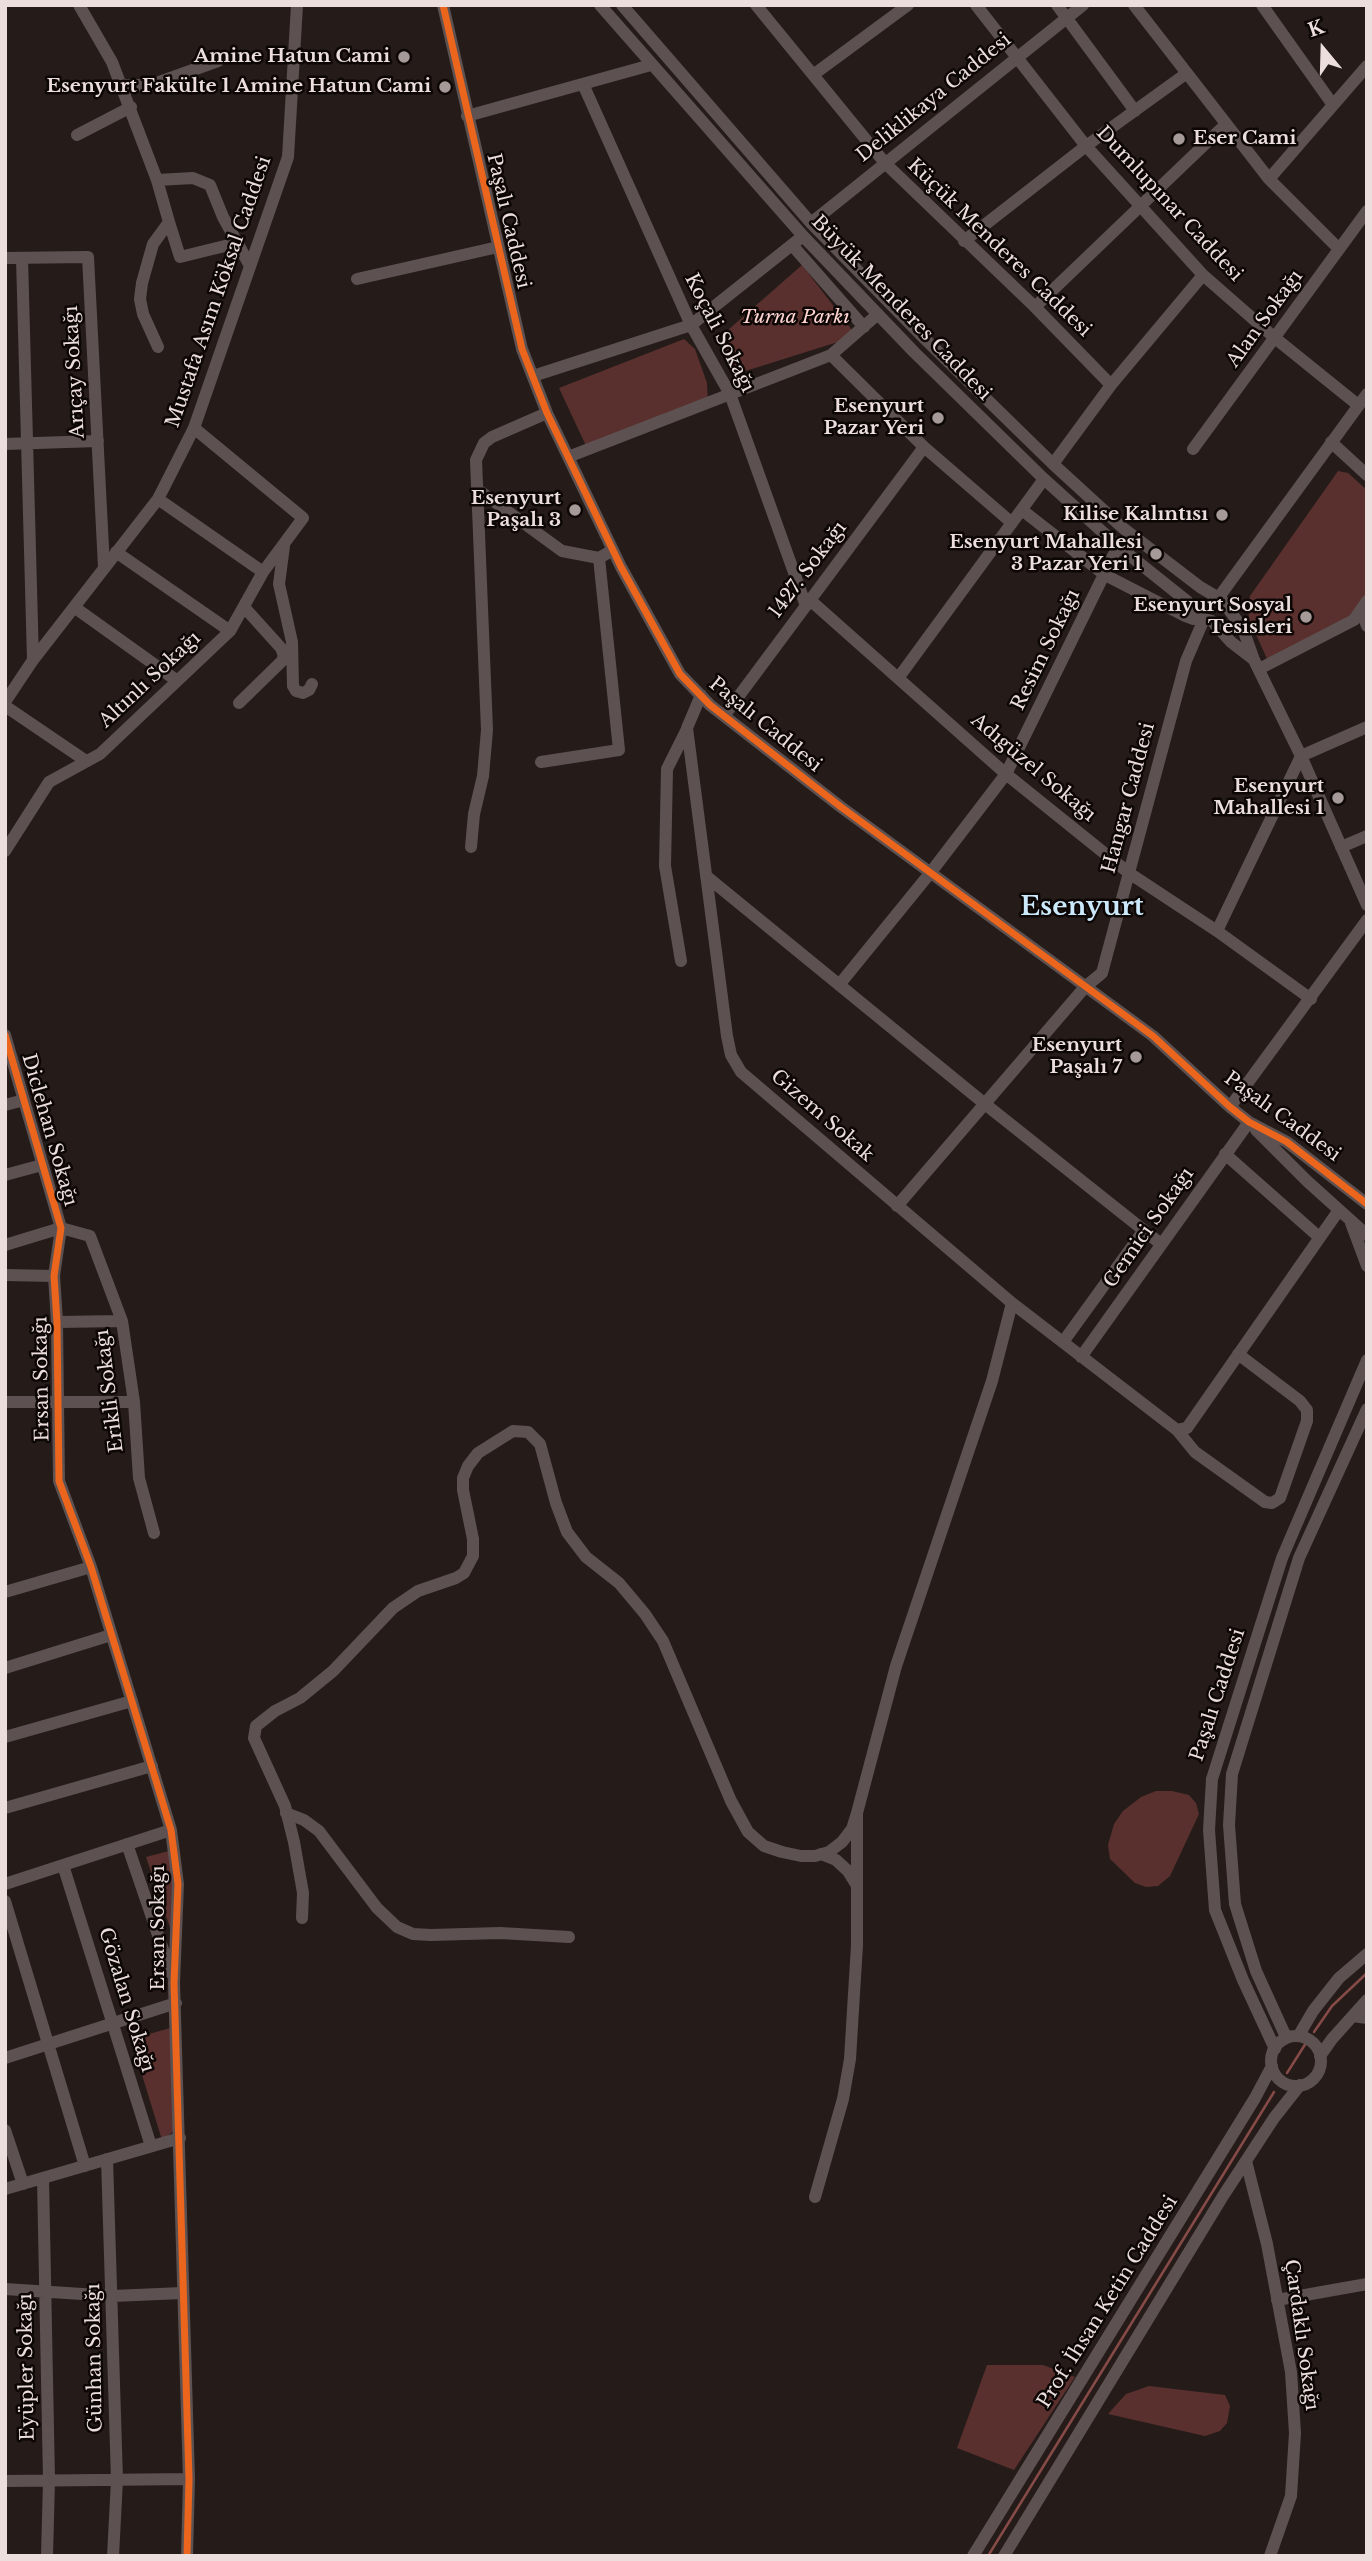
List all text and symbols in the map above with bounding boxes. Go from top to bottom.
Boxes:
north arrow [1288,14,1358,84]
text: K [1305,15,1327,42]
street label: Deliklikaya Caddesi [852,29,1016,167]
place label: Amine Hatun Cami [194,46,390,68]
marker: Amine Hatun Cami [396,49,412,65]
place label: Esenyurt Fakülte 1 Amine Hatun Cami [46,76,431,98]
marker: Esenyurt Fakülte 1 Amine Hatun Cami [437,79,453,95]
street label: Dumlupınar Caddesi [1091,122,1247,286]
place label: Eser Cami [1193,128,1296,150]
marker: Eser Cami [1171,131,1187,147]
street label: Paşalı Caddesi [481,151,535,291]
street label: Mustafa Asım Köksal Caddesi [162,153,276,431]
street label: Küçük Menderes Caddesi [902,154,1096,342]
street label: Büyük Menderes Caddesi [807,211,995,405]
street label: Alan Sokağı [1222,266,1308,372]
street label: Koçali Sokağı [679,270,759,396]
street label: Arıçay Sokağı [60,305,90,439]
park label: Turna Parkı [740,307,850,329]
place label: Esenyurt Pazar Yeri [823,396,924,440]
marker: Esenyurt Pazar Yeri [930,410,946,426]
place label: Esenyurt Paşalı 3 [471,488,561,532]
marker: Esenyurt Paşalı 3 [567,502,583,518]
place label: Kilise Kalıntısı [1063,504,1208,526]
marker: Kilise Kalıntısı [1214,507,1230,523]
street label: 1427. Sokağı [764,517,852,623]
place label: Esenyurt Mahallesi 3 Pazar Yeri 1 [949,532,1142,576]
marker: Esenyurt Mahallesi 3 Pazar Yeri 1 [1148,546,1164,562]
street label: Resim Sokağı [1007,586,1085,714]
place label: Esenyurt Sosyal Tesisleri [1133,595,1292,639]
marker: Esenyurt Sosyal Tesisleri [1298,609,1314,625]
street label: Altınlı Sokağı [95,627,205,733]
street label: Paşalı Caddesi [704,673,826,777]
street label: Adıgüzel Sokağı [966,709,1100,827]
street label: Hangar Caddesi [1098,720,1160,876]
place label: Esenyurt Mahallesi 1 [1213,776,1324,820]
marker: Esenyurt Mahallesi 1 [1330,790,1346,806]
district label: Esenyurt [1020,892,1144,924]
place label: Esenyurt Paşalı 7 [1032,1035,1122,1079]
marker: Esenyurt Paşalı 7 [1128,1049,1144,1065]
street label: Diclehan Sokağı [16,1051,82,1209]
street label: Gizem Sokak [766,1065,878,1167]
street label: Paşalı Caddesi [1219,1067,1345,1167]
street label: Gemici Sokağı [1099,1164,1199,1292]
street label: Ersan Sokağı [30,1316,54,1442]
street label: Erikli Sokağı [91,1328,129,1454]
street label: Paşalı Caddesi [1186,1626,1250,1764]
street label: Ersan Sokağı [148,1865,170,1991]
street label: Gözalan Sokağı [93,1925,159,2075]
street label: Prof. İhsan Ketin Caddesi [1033,2192,1183,2412]
street label: Çardaklı Sokağı [1279,2258,1323,2412]
street label: Günhan Sokağı [82,2283,108,2433]
street label: Eyüpler Sokağı [14,2293,40,2441]

